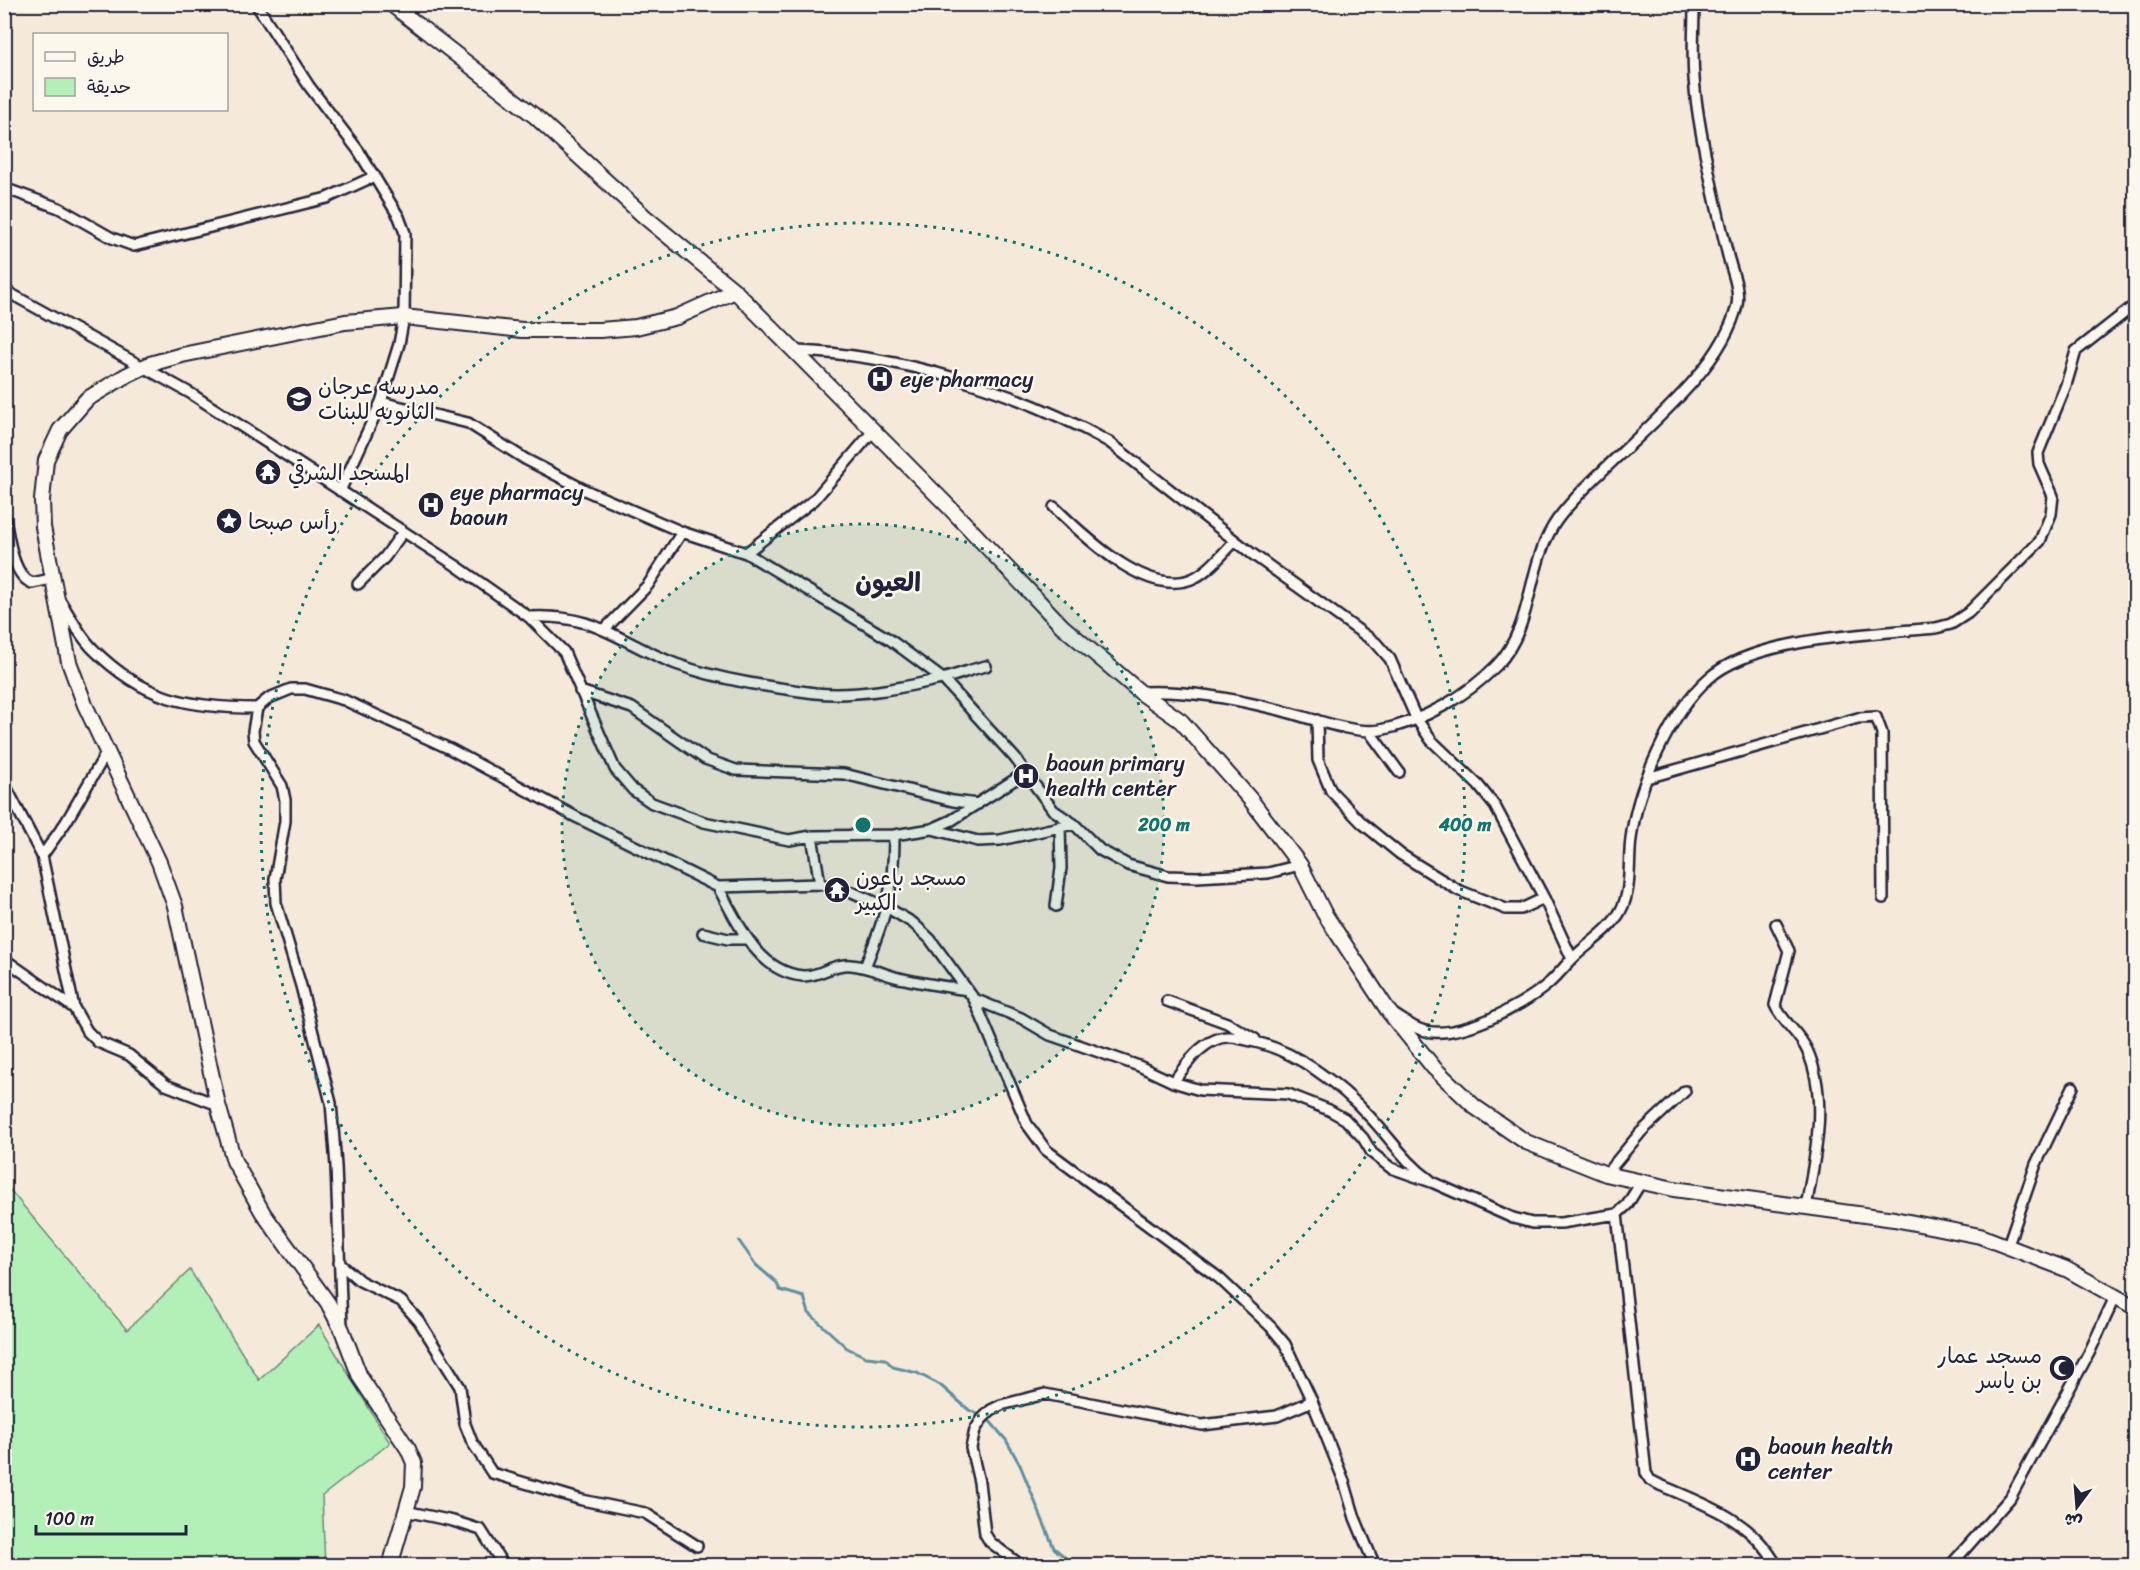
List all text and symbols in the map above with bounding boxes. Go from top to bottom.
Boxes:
legend [33,33,228,111]
text: طريق [87,41,125,73]
text: حديقة [87,71,131,103]
place label: eye pharmacy [900,360,1034,399]
hospital icon: eye pharmacy [865,364,895,394]
place label: مدرسه عرجان الثانويه للبنات [318,367,439,431]
school or university icon: مدرسه عرجان الثانويه للبنات [284,384,314,414]
place label: المسجد الشرقي [288,453,410,492]
temple icon: المسجد الشرقي [253,457,283,487]
place label: eye pharmacy baoun [450,473,584,537]
hospital icon: eye pharmacy baoun [416,490,446,520]
place label: رأس صبحا [248,502,338,541]
place icon: رأس صبحا [214,506,244,536]
district label: العيون [855,559,921,605]
place label: baoun primary health center [1045,744,1185,808]
hospital icon: baoun primary health center [1011,761,1041,791]
text: 200 m [1137,809,1190,841]
text: 400 m [1438,809,1491,841]
centre of rings [853,815,873,835]
place label: مسجد باعون الكبير [854,858,966,922]
temple icon: مسجد باعون الكبير [822,875,852,905]
place label: مسجد عمار بن ياسر [1937,1336,2042,1400]
mosque icon: مسجد عمار بن ياسر [2047,1353,2077,1383]
place label: baoun health center [1768,1427,1893,1491]
hospital icon: baoun health center [1733,1444,1763,1474]
north arrow [2047,1477,2107,1537]
scale bar [36,1498,186,1536]
text: 100 m [45,1503,94,1535]
text: ش [2061,1505,2085,1537]

